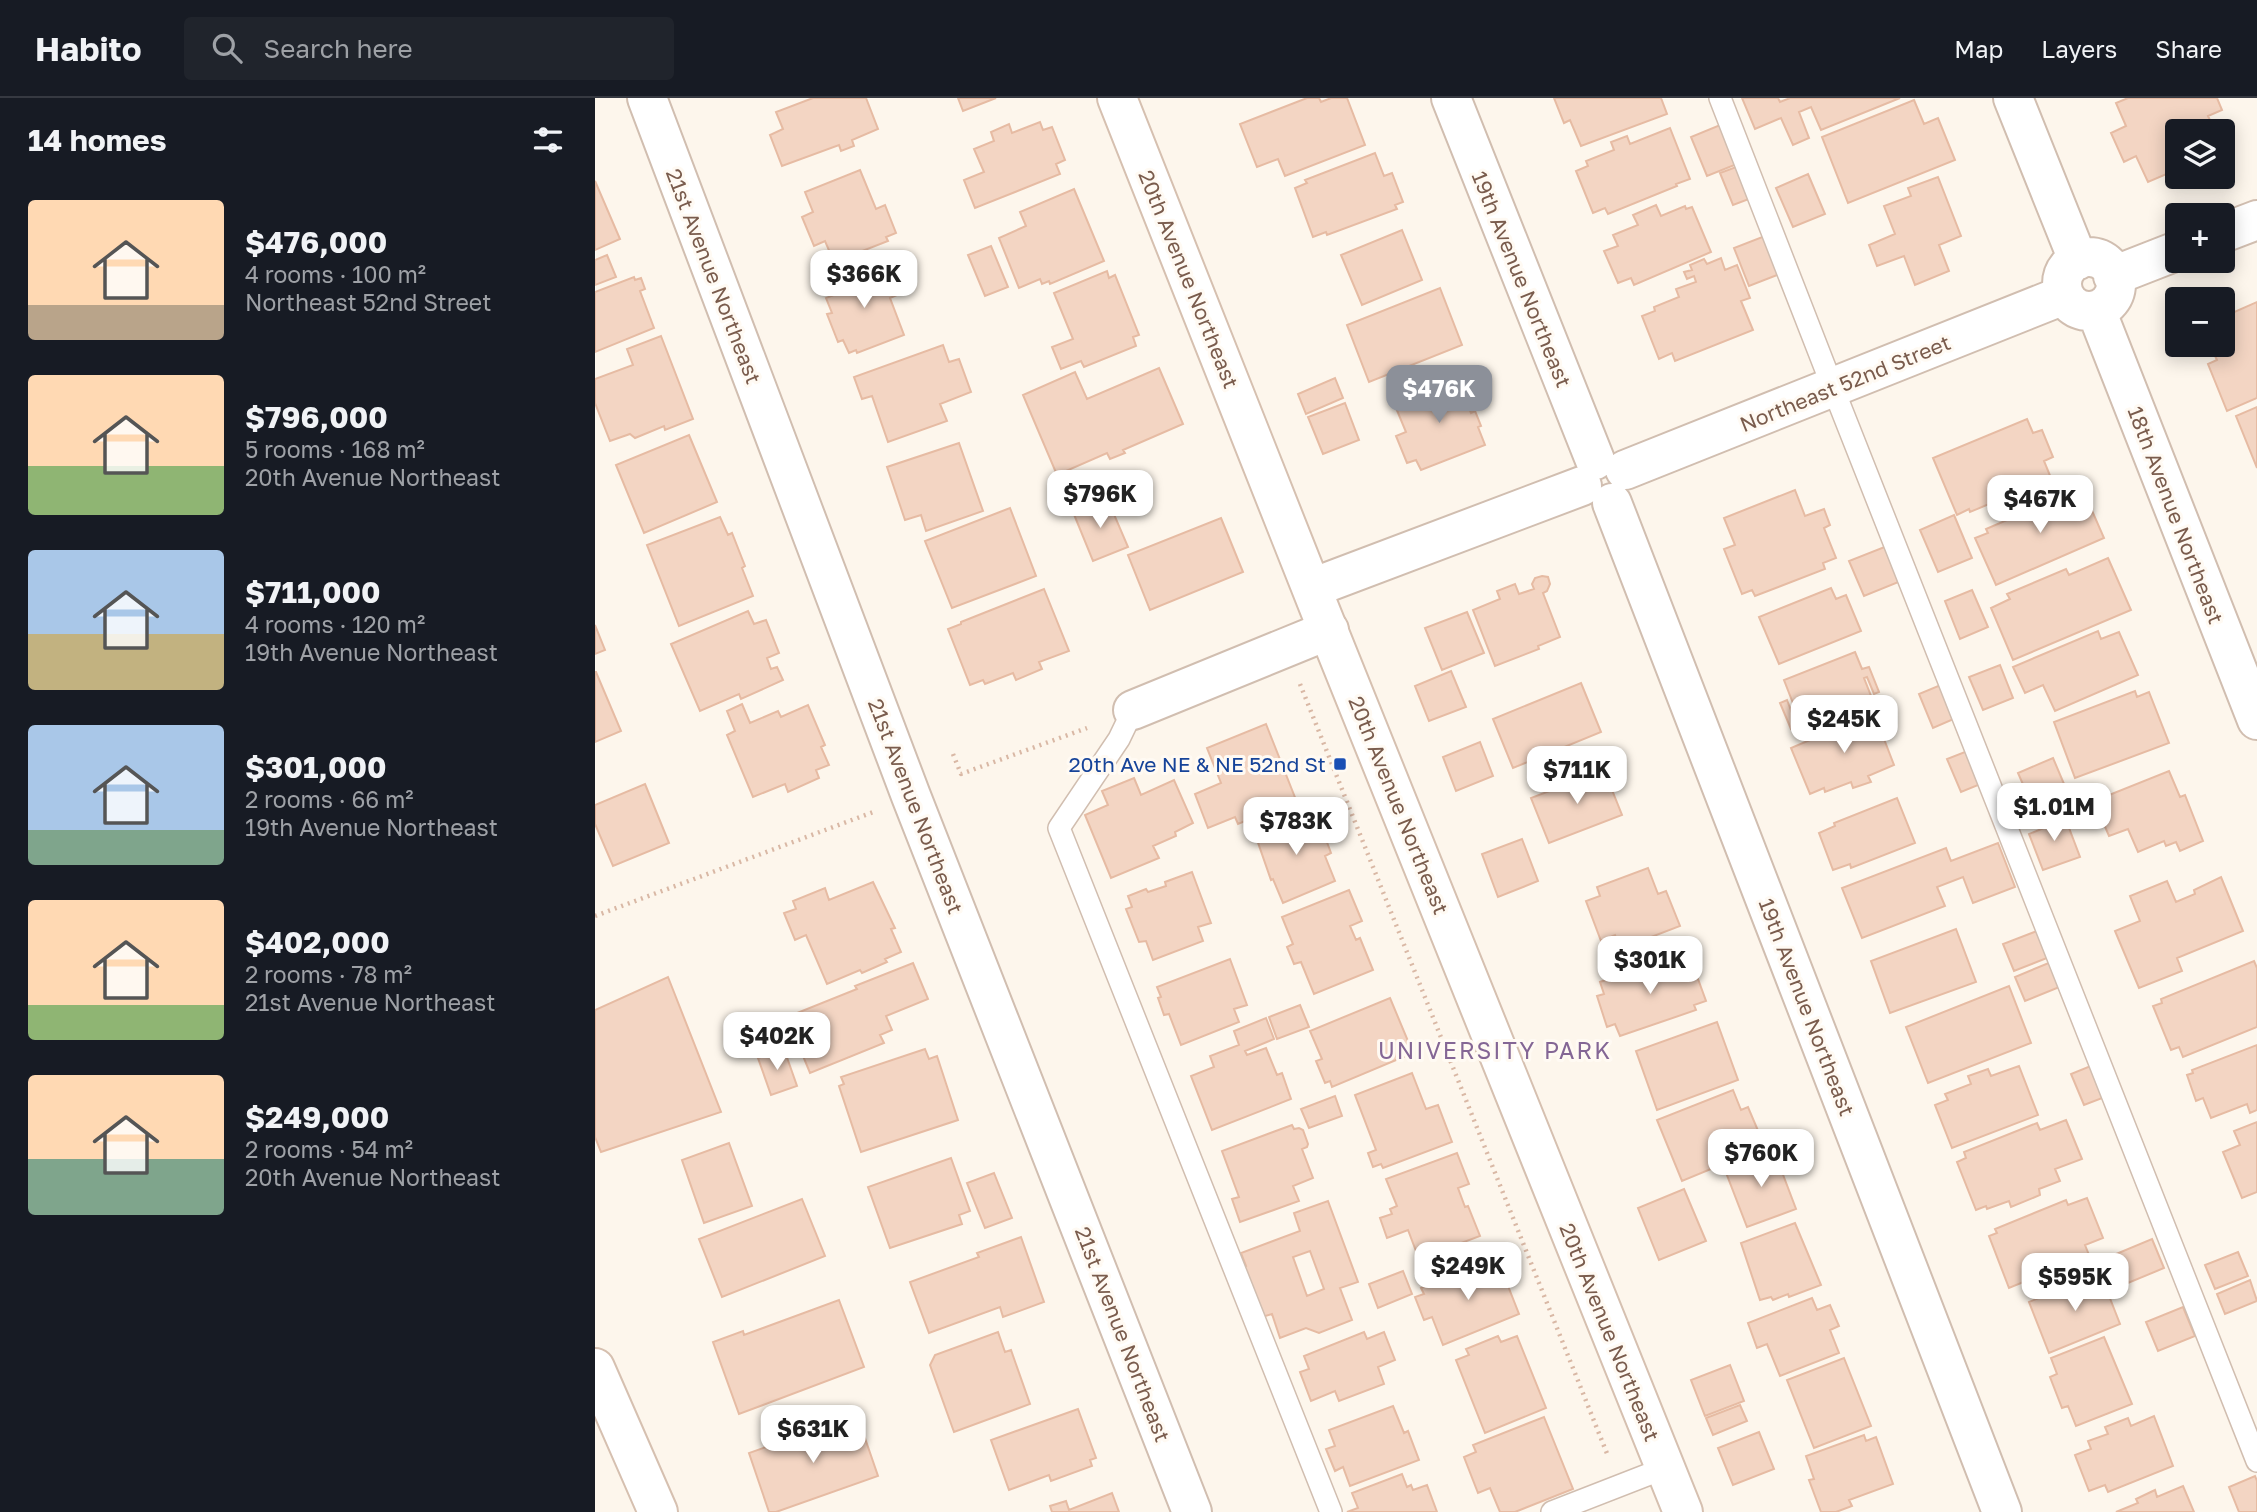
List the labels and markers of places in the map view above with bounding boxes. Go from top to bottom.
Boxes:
pin: $366K [815,250,913,310]
pin: $476K [1390,366,1488,425]
pin: $796K [1051,470,1149,530]
pin: $467K [1991,476,2089,535]
pin: $245K [1795,696,1893,755]
pin: $711K [1528,746,1626,806]
place label: 20th Ave NE & NE 52nd St [1068,751,1326,777]
marker: 20th Ave NE & NE 52nd St [1332,756,1348,772]
pin: $1.01M [1997,784,2111,843]
pin: $783K [1247,798,1345,857]
pin: $301K [1601,936,1699,996]
pin: $402K [728,1012,826,1072]
pin: $760K [1712,1130,1810,1189]
pin: $249K [1419,1242,1517,1302]
pin: $595K [2026,1254,2124,1313]
pin: $631K [764,1406,862,1465]

